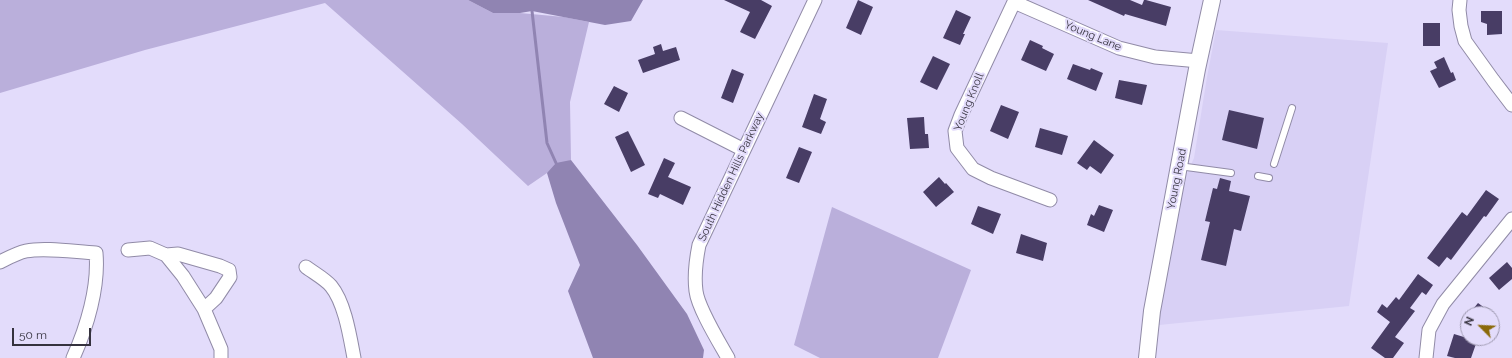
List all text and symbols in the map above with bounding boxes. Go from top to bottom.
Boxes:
street label: Young Lane [1063,18,1123,54]
street label: Young Knoll [951,71,987,133]
street label: South Hidden Hills Parkway [695,111,767,243]
street label: Young Road [1165,147,1189,211]
north arrow [1460,306,1500,346]
text: N [1462,315,1477,328]
scale bar [14,320,93,346]
text: 50 m [19,328,47,342]

